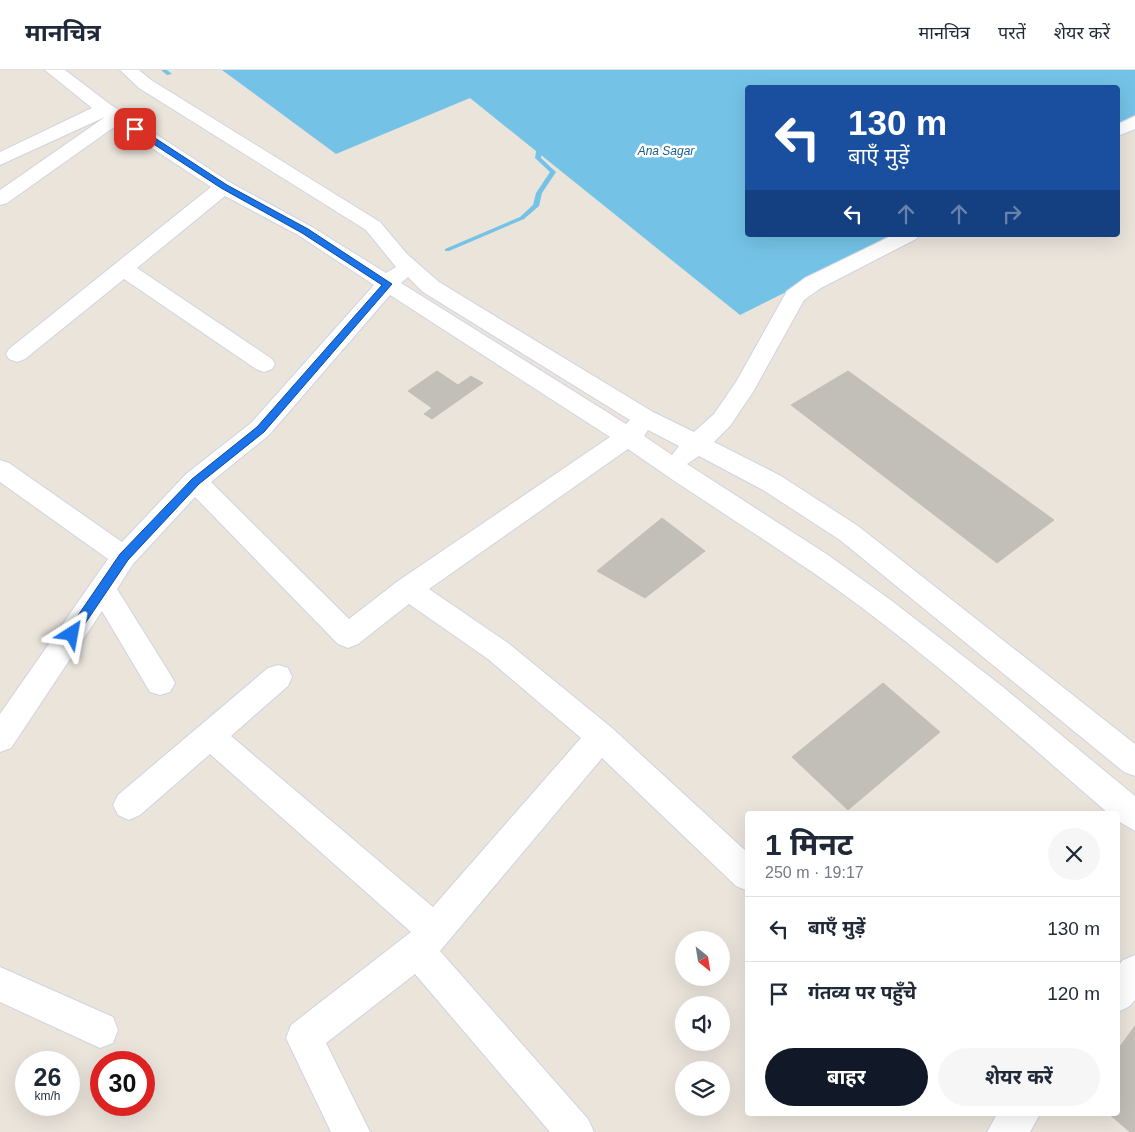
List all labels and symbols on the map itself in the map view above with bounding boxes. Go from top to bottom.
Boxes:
pin [114,108,156,150]
water label: Ana Sagar [637,144,695,158]
position arrow [45,607,97,659]
north arrow [675,931,730,986]
speed limit sign: 30 [90,1051,155,1116]

